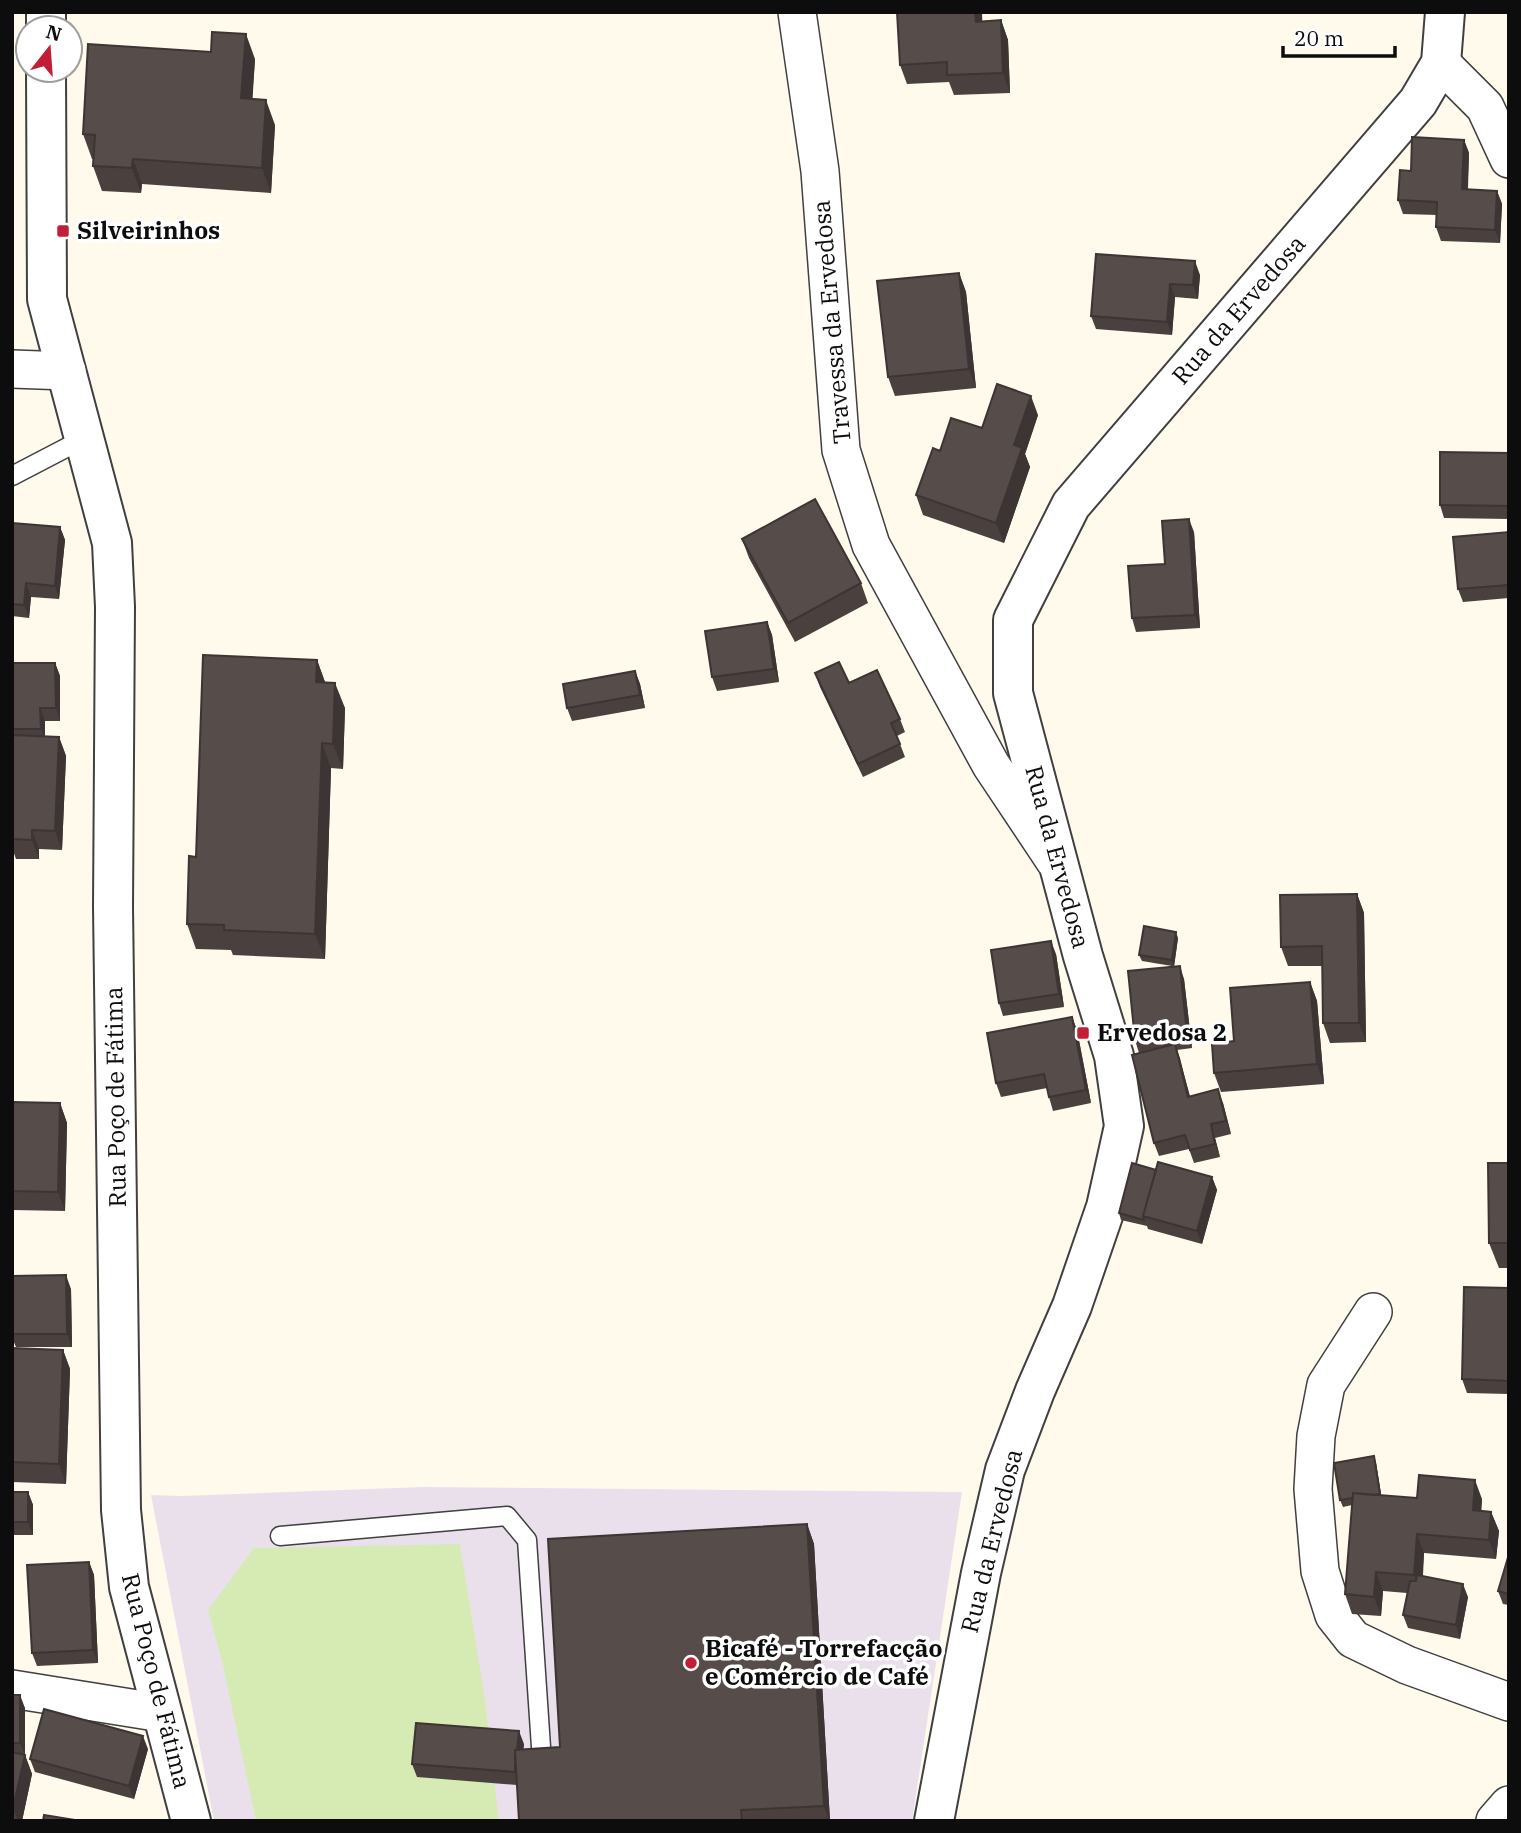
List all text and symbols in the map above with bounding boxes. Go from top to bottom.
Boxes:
north arrow [14,14,84,84]
scale bar [1283,14,1395,58]
text: N [43,19,65,46]
text: 20 m [1294,24,1344,52]
street label: Travessa da Ervedosa [804,199,858,445]
place label: Silveirinhos [77,214,220,246]
marker: Silveirinhos [55,223,71,239]
street label: Rua da Ervedosa [1164,228,1312,391]
street label: Rua da Ervedosa [1018,762,1098,952]
street label: Rua Poço de Fátima [97,986,133,1208]
place label: Ervedosa 2 [1097,1016,1227,1048]
marker: Ervedosa 2 [1075,1025,1091,1041]
street label: Rua da Ervedosa [953,1446,1029,1636]
street label: Rua Poço de Fátima [115,1570,199,1792]
place label: Bicafé - Torrefacção e Comércio de Café [705,1632,942,1692]
marker: Bicafé - Torrefacção e Comércio de Café [683,1655,699,1671]

